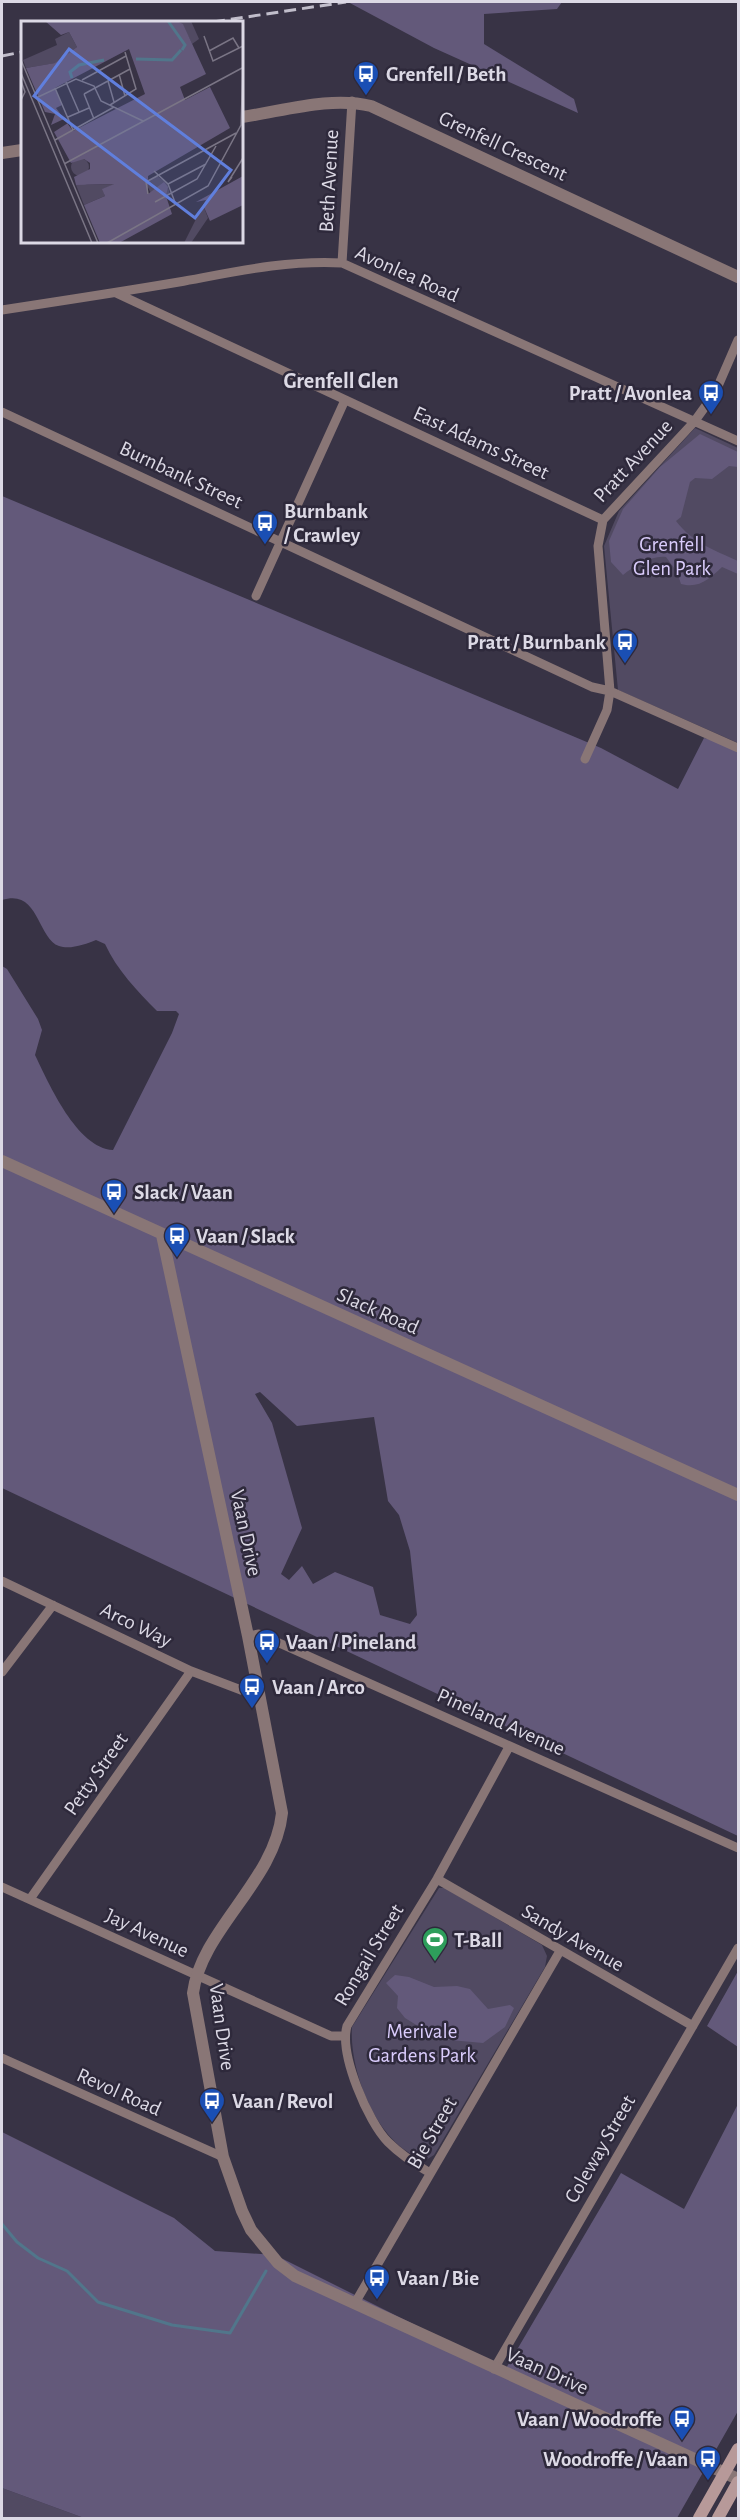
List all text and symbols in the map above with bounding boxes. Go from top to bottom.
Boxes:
inset map [21,21,243,243]
bus stop icon: Grenfell / Beth [351,59,381,97]
place label: Grenfell / Beth [386,64,506,85]
street label: Grenfell Crescent [436,107,571,185]
street label: Beth Avenue [316,129,342,233]
street label: Avonlea Road [352,242,462,306]
district label: Grenfell Glen [283,370,399,392]
bus stop icon: Pratt / Avonlea [696,378,726,416]
place label: Pratt / Avonlea [569,383,692,404]
street label: East Adams Street [410,402,552,484]
street label: Pratt Avenue [590,415,676,507]
street label: Burnbank Street [116,437,246,513]
place label: Burnbank / Crawley [283,501,368,546]
bus stop icon: Burnbank / Crawley [250,508,280,546]
park label: Grenfell Glen Park [633,534,711,579]
bus stop icon: Pratt / Burnbank [610,627,640,665]
place label: Pratt / Burnbank [467,632,607,653]
bus stop icon: Slack / Vaan [99,1177,129,1215]
place label: Slack / Vaan [134,1182,233,1203]
bus stop icon: Vaan / Slack [162,1221,192,1259]
place label: Vaan / Slack [196,1226,296,1247]
street label: Slack Road [334,1284,422,1338]
street label: Vaan Drive [227,1488,265,1578]
street label: Arco Way [97,1599,175,1651]
bus stop icon: Vaan / Pineland [252,1627,282,1665]
place label: Vaan / Pineland [286,1632,416,1653]
bus stop icon: Vaan / Arco [237,1672,267,1710]
place label: Vaan / Arco [272,1677,365,1698]
street label: Pineland Avenue [434,1684,568,1760]
street label: Petty Street [60,1729,132,1819]
street label: Rongail Street [330,1900,408,2010]
street label: Sandy Avenue [518,1900,628,1976]
street label: Jay Avenue [102,1905,192,1961]
sports icon: T-Ball [420,1925,450,1963]
place label: T-Ball [454,1930,502,1951]
street label: Vaan Drive [205,1982,239,2072]
park label: Merivale Gardens Park [368,2021,476,2066]
street label: Revol Road [74,2064,164,2120]
bus stop icon: Vaan / Revol [197,2086,227,2124]
place label: Vaan / Revol [232,2091,333,2112]
street label: Coleway Street [561,2091,639,2207]
street label: Bie Street [403,2093,461,2172]
bus stop icon: Vaan / Bie [362,2263,392,2301]
place label: Vaan / Bie [397,2268,479,2289]
street label: Vaan Drive [503,2344,591,2398]
bus stop icon: Vaan / Woodroffe [667,2404,697,2442]
place label: Vaan / Woodroffe [517,2409,662,2430]
bus stop icon: Woodroffe / Vaan [693,2444,723,2482]
place label: Woodroffe / Vaan [543,2449,688,2470]

